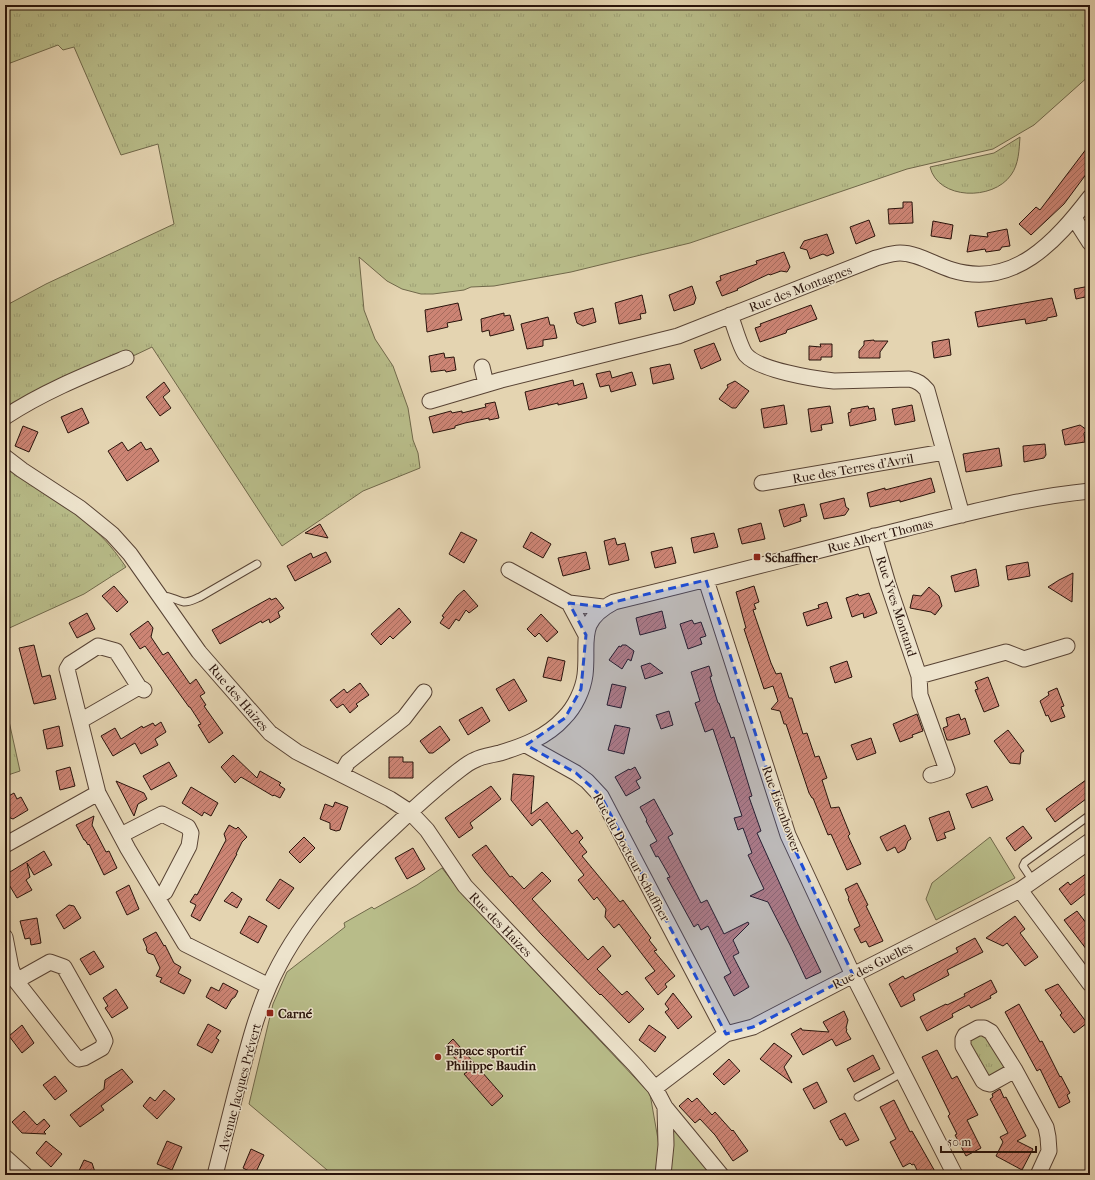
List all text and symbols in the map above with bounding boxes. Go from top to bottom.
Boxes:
street label: Rue des Montagnes [747,262,854,315]
street label: Rue des Terres d'Avril [791,450,915,487]
street label: Rue Albert Thomas [826,515,935,556]
place label: Schaffner [765,550,818,565]
marker: Schaffner [752,552,762,562]
street label: Rue Yves Montand [873,554,920,659]
street label: Rue des Haizes [205,661,272,734]
street label: Rue Eisenhower [759,764,804,855]
street label: Rue du Docteur Schaffner [590,790,673,925]
street label: Rue des Haizes [466,889,535,960]
street label: Rue des Guelles [830,939,915,992]
place label: Carné [278,1006,313,1021]
marker: Carné [265,1008,275,1018]
street label: Avenue Jacques Prévert [215,1021,264,1154]
place label: Espace sportif Philippe Baudin [446,1043,536,1074]
marker: Espace sportif Philippe Baudin [433,1052,443,1062]
scale bar [941,1128,1036,1154]
text: 50 m [947,1135,971,1149]

